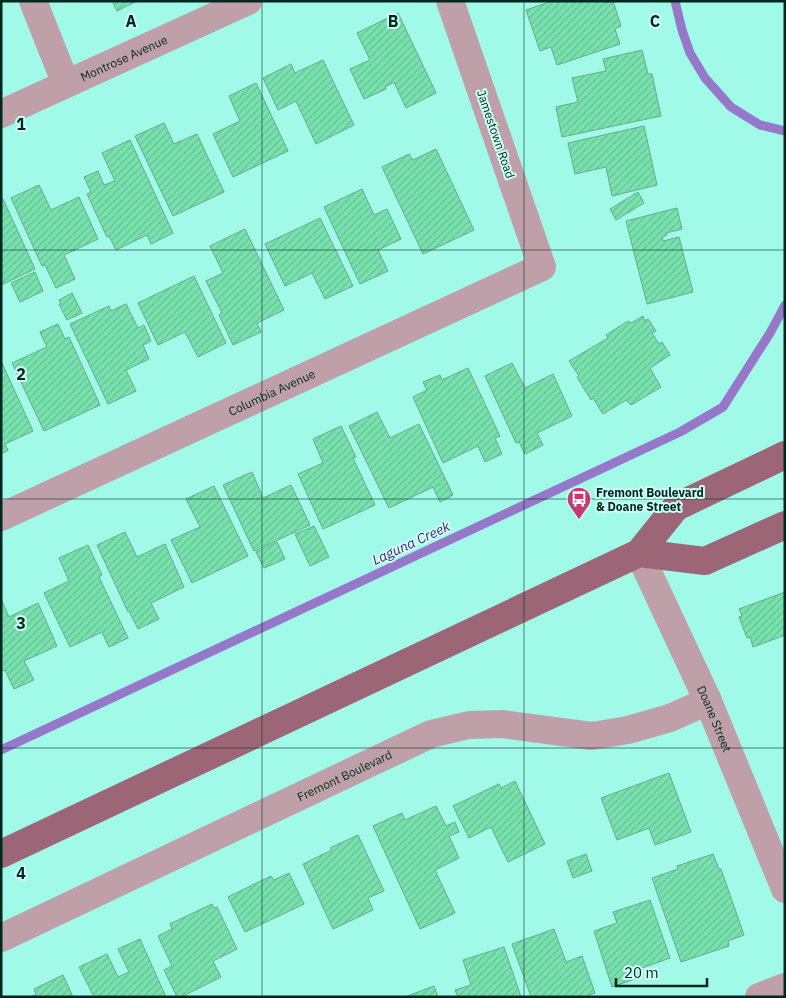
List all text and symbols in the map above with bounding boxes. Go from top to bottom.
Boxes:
text: A [126,11,137,31]
text: B [388,11,399,31]
text: C [650,11,660,31]
street label: Montrose Avenue [78,31,170,84]
street label: Jamestown Road [474,88,518,180]
text: 1 [16,114,26,134]
text: 2 [16,364,26,384]
street label: Columbia Avenue [226,365,318,419]
place label: Fremont Boulevard & Doane Street [596,485,704,514]
bus stop icon: Fremont Boulevard & Doane Street [566,486,592,520]
water label: Laguna Creek [369,517,454,569]
text: 3 [16,613,26,633]
street label: Doane Street [694,683,735,754]
street label: Fremont Boulevard [294,746,394,804]
text: 4 [16,863,26,883]
scale bar [616,956,707,988]
text: 20 m [624,963,659,982]

